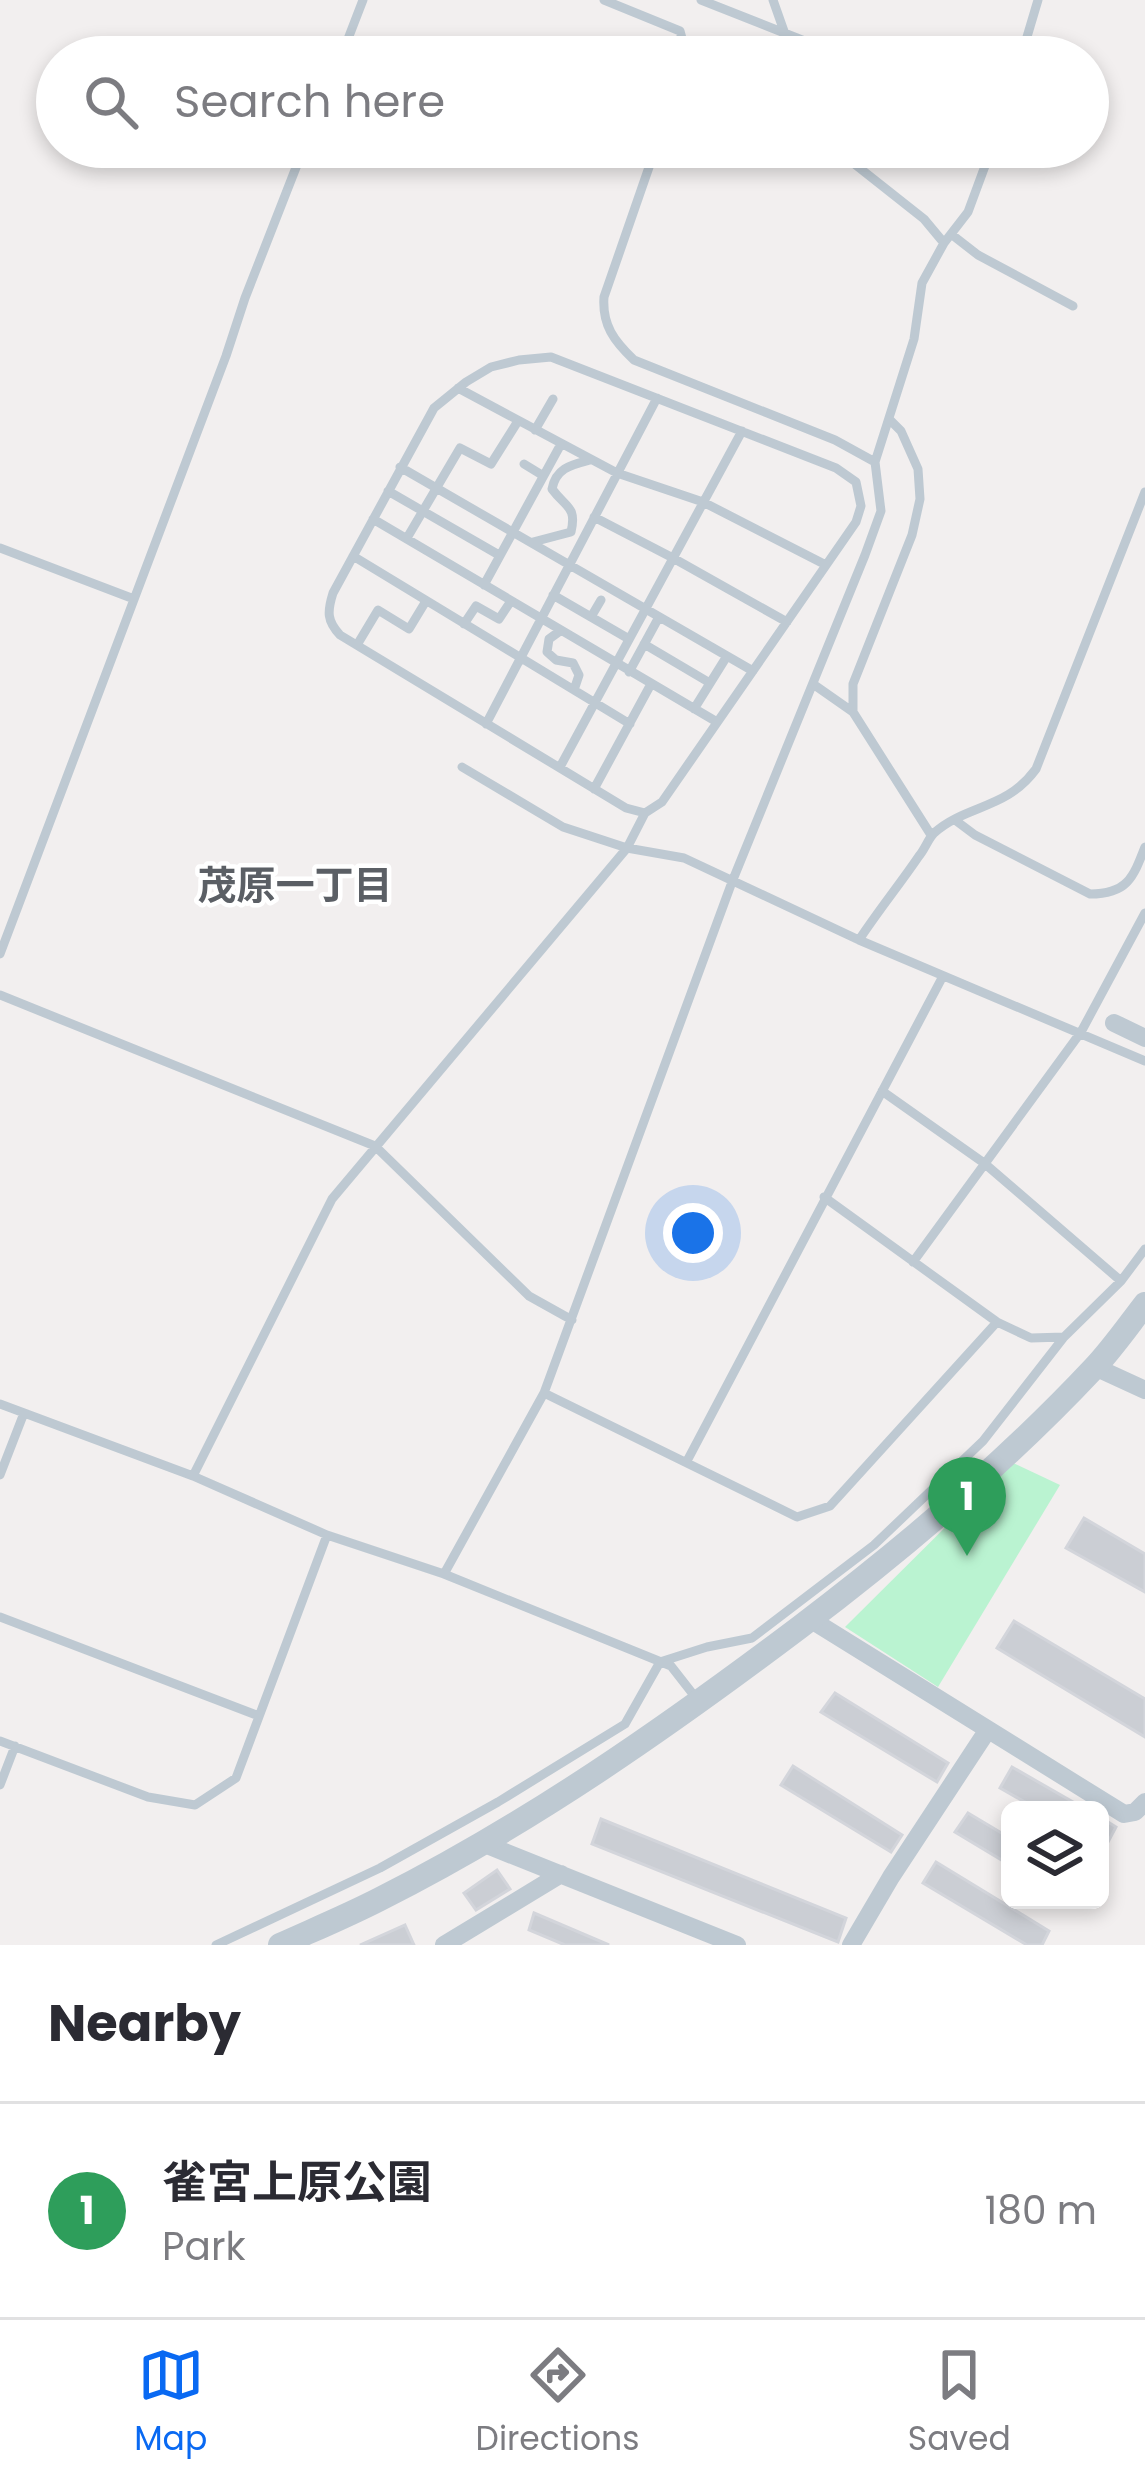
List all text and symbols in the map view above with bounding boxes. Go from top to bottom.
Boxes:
search box [36,36,1109,168]
icon: search [78,69,144,135]
text: Search here [174,70,445,133]
district label: 茂原一丁目 [197,858,393,913]
your location [663,1203,723,1263]
pin: 1 [928,1457,1006,1556]
map controls [1001,1801,1109,1909]
button: layers [1001,1801,1109,1909]
text: Nearby [48,1987,241,2059]
text: 雀宮上原公園 [162,2151,432,2214]
text: 1 [80,2183,94,2238]
text: 180 m [985,2183,1097,2238]
text: Park [162,2219,246,2274]
tab: Map [134,2342,207,2464]
tab: Directions [476,2342,639,2464]
tab: Saved [908,2342,1011,2464]

